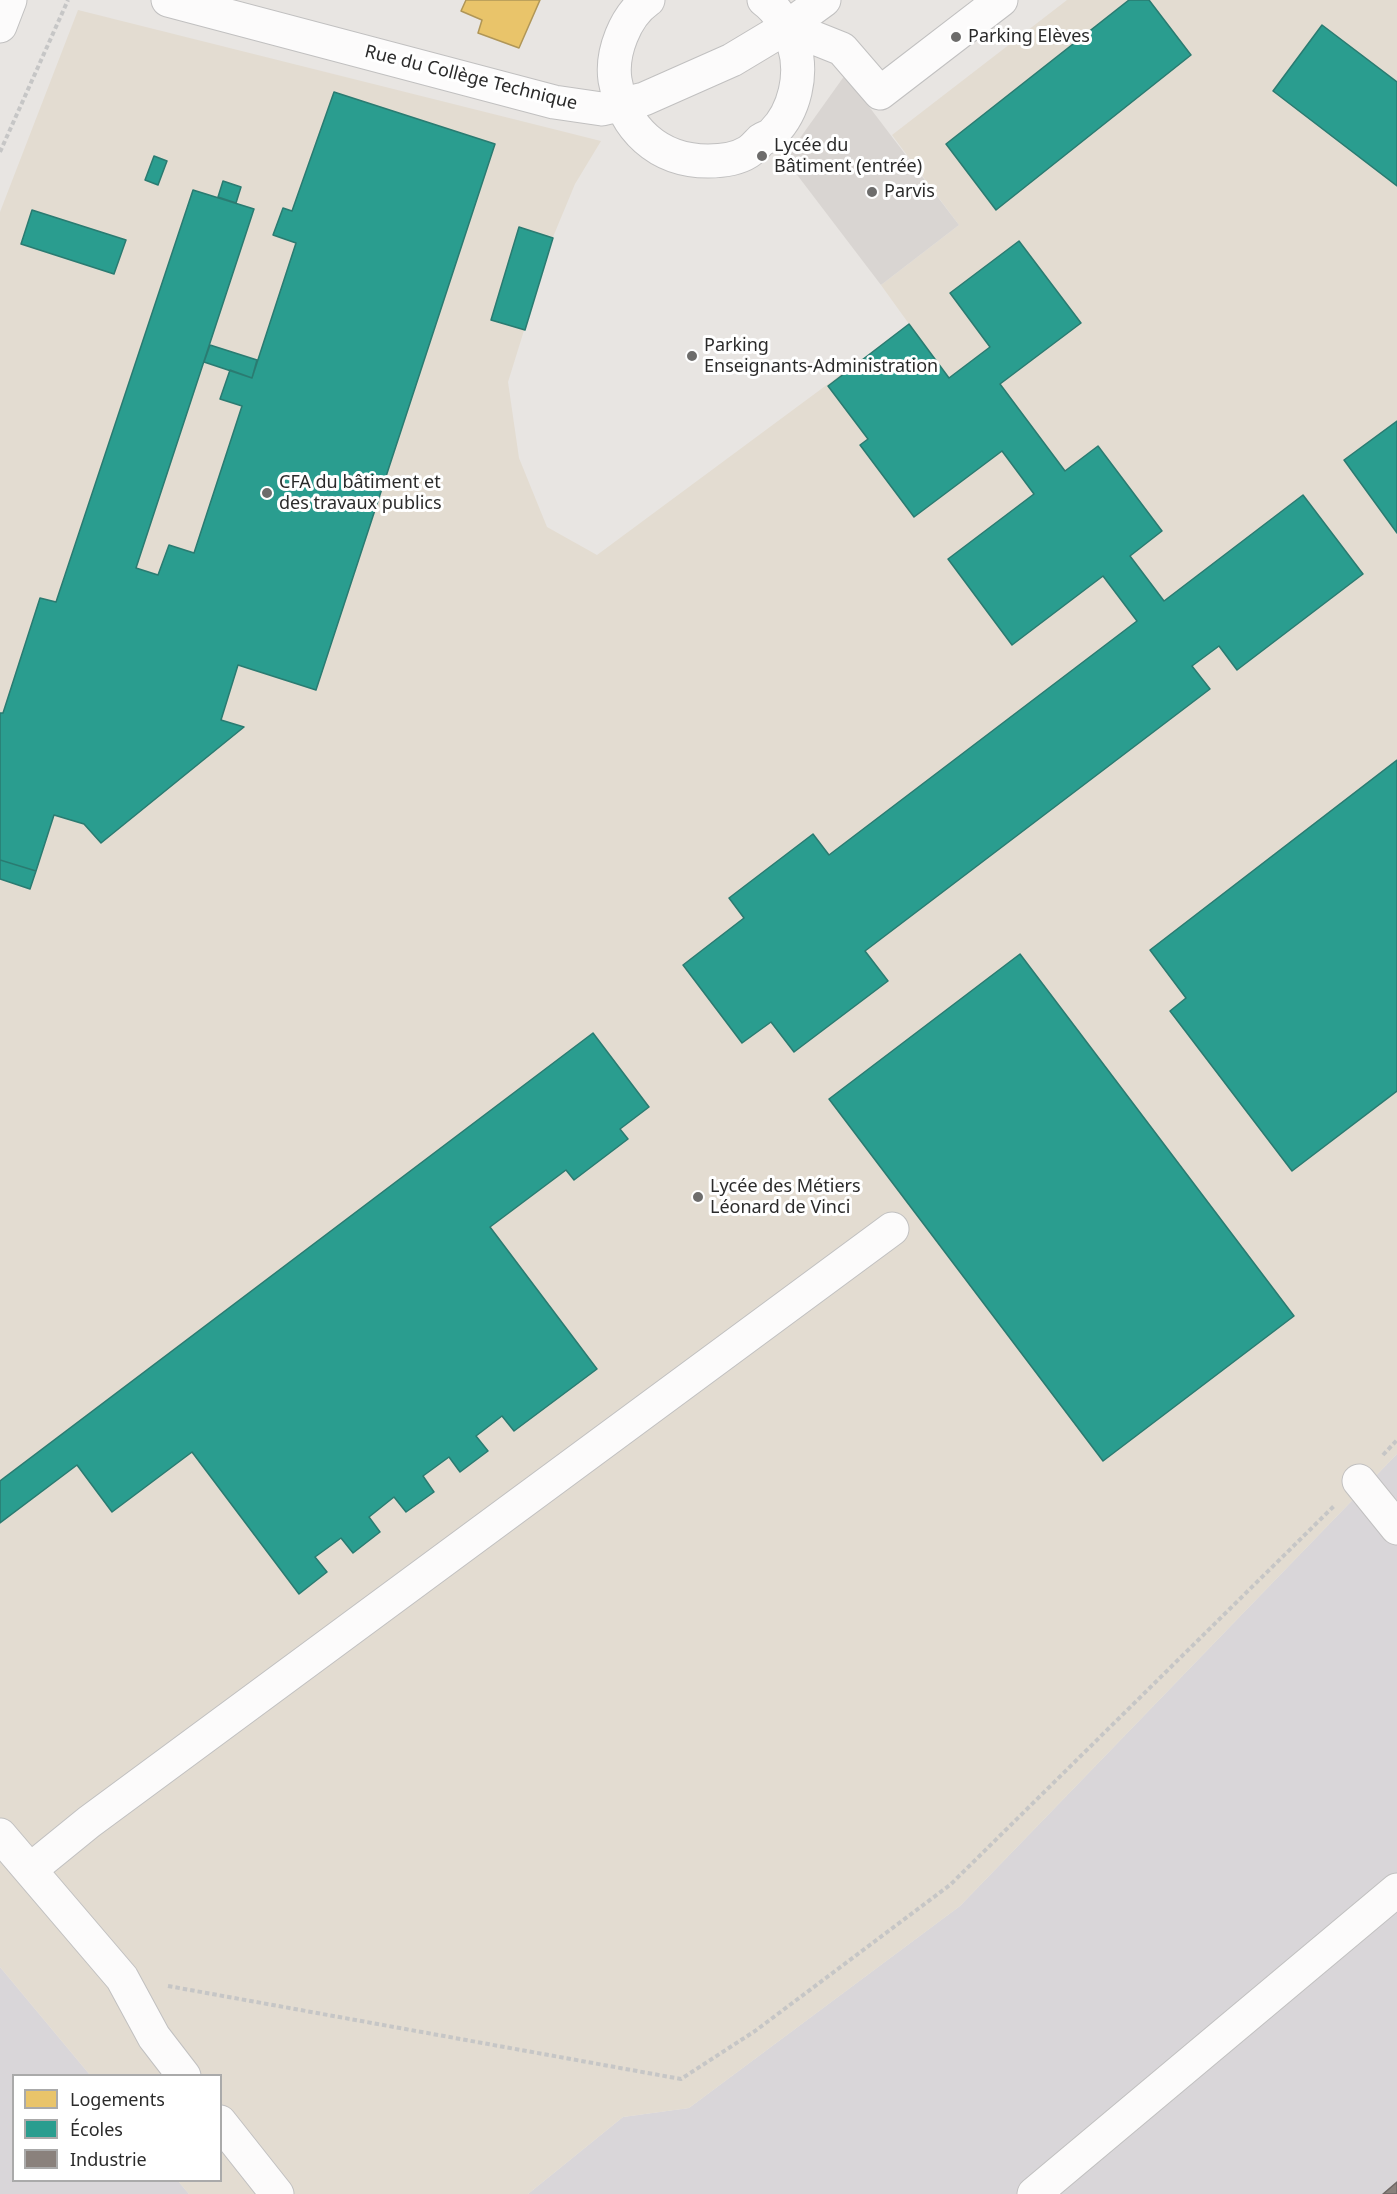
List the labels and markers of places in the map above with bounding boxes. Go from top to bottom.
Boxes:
place label: Parking Elèves [968,26,1090,48]
marker: Parking Elèves [949,30,963,44]
place label: Lycée du Bâtiment (entrée) [774,135,922,178]
marker: Lycée du Bâtiment (entrée) [755,149,769,163]
place label: Parvis [884,181,935,203]
marker: Parvis [865,185,879,199]
place label: Parking Enseignants-Administration [704,335,938,378]
marker: Parking Enseignants-Administration [685,349,699,363]
place label: CFA du bâtiment et des travaux publics [279,472,442,514]
marker: CFA du bâtiment et des travaux publics [260,486,274,500]
place label: Lycée des Métiers Léonard de Vinci [710,1176,861,1218]
marker: Lycée des Métiers Léonard de Vinci [691,1190,705,1204]

